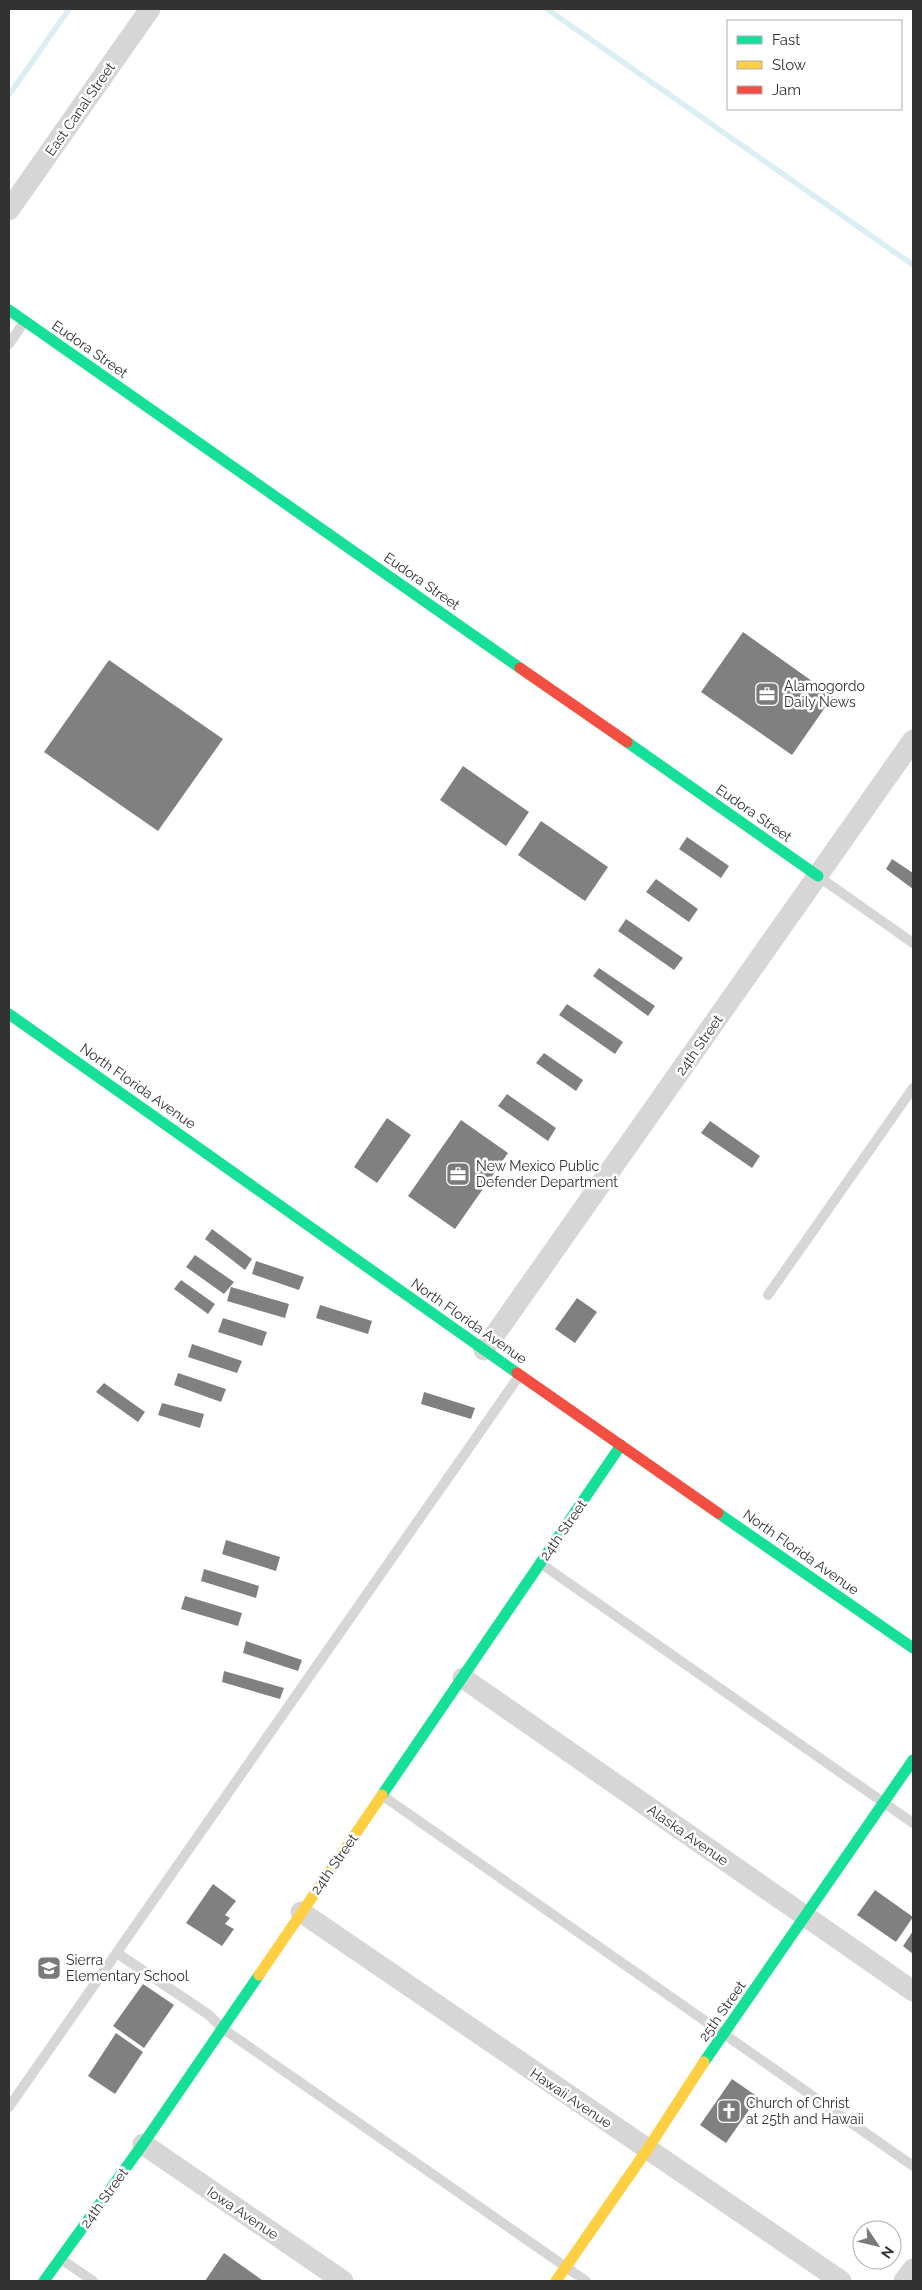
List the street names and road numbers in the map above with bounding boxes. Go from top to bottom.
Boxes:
street label: East Canal Street [42,59,118,159]
street label: Eudora Street [49,317,131,381]
street label: Eudora Street [381,549,463,613]
street label: Eudora Street [713,781,795,845]
street label: 24th Street [672,1011,726,1078]
street label: North Florida Avenue [77,1040,199,1132]
street label: North Florida Avenue [408,1275,530,1367]
street label: 24th Street [536,1496,590,1563]
street label: North Florida Avenue [740,1506,862,1598]
street label: Alaska Avenue [645,1801,731,1869]
street label: 24th Street [307,1830,361,1897]
street label: 25th Street [695,1977,749,2044]
street label: Hawaii Avenue [527,2065,615,2131]
street label: 24th Street [77,2165,131,2231]
street label: Iowa Avenue [204,2183,282,2243]

